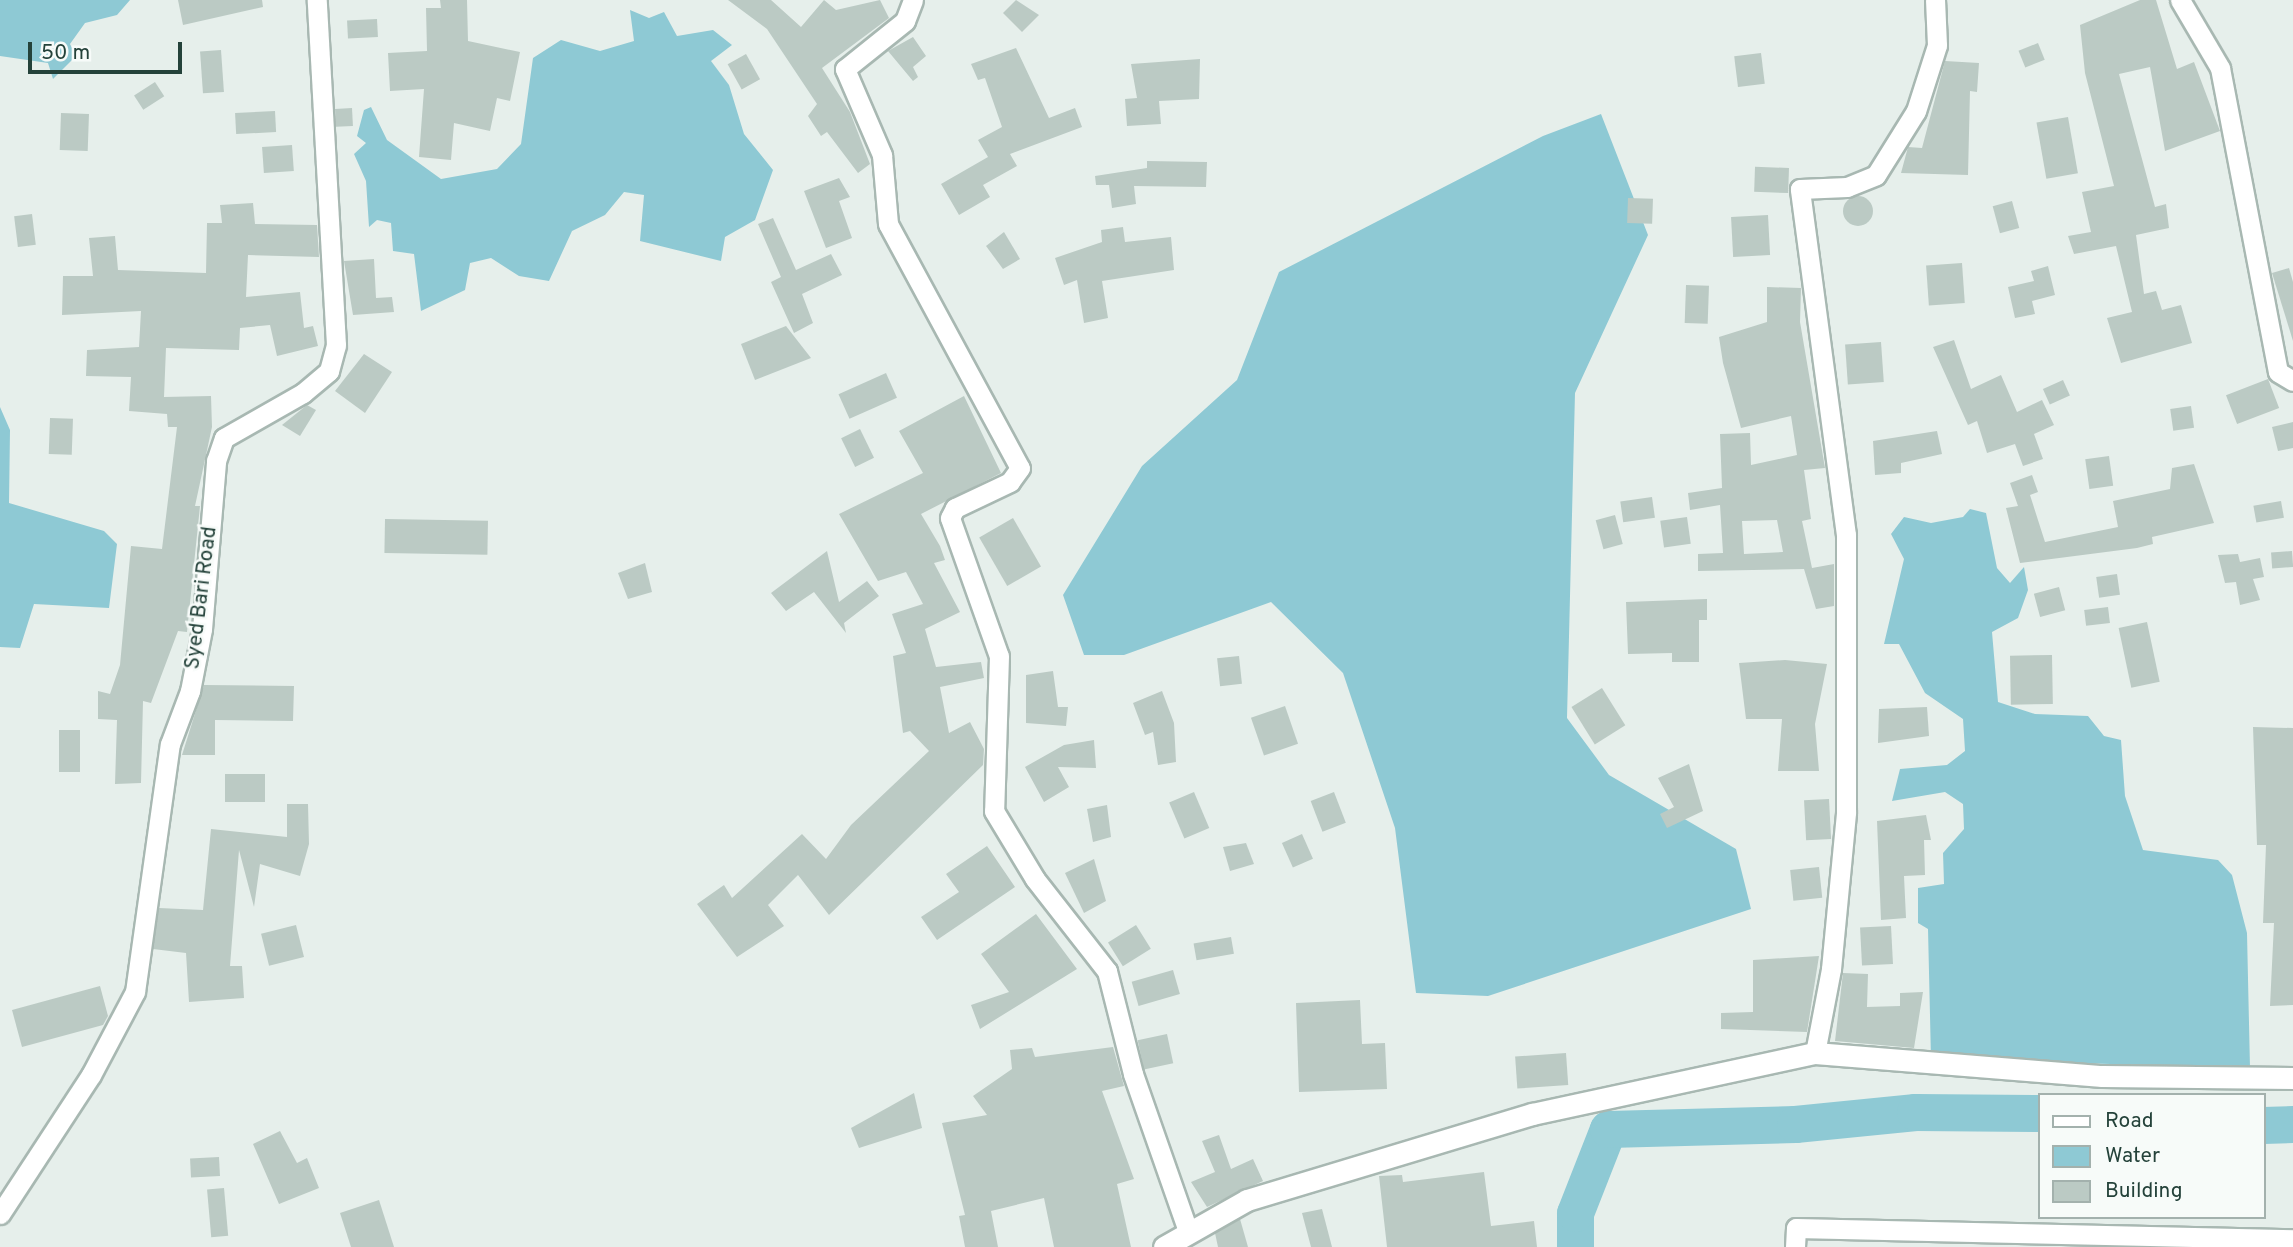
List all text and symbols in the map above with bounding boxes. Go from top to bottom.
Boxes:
scale bar [32,28,186,72]
text: 50 m [41,40,90,67]
street label: Syed Bari Road [181,525,223,671]
legend [2038,1093,2265,1219]
text: Road [2105,1108,2154,1135]
text: Water [2105,1143,2160,1170]
text: Building [2105,1178,2183,1205]

